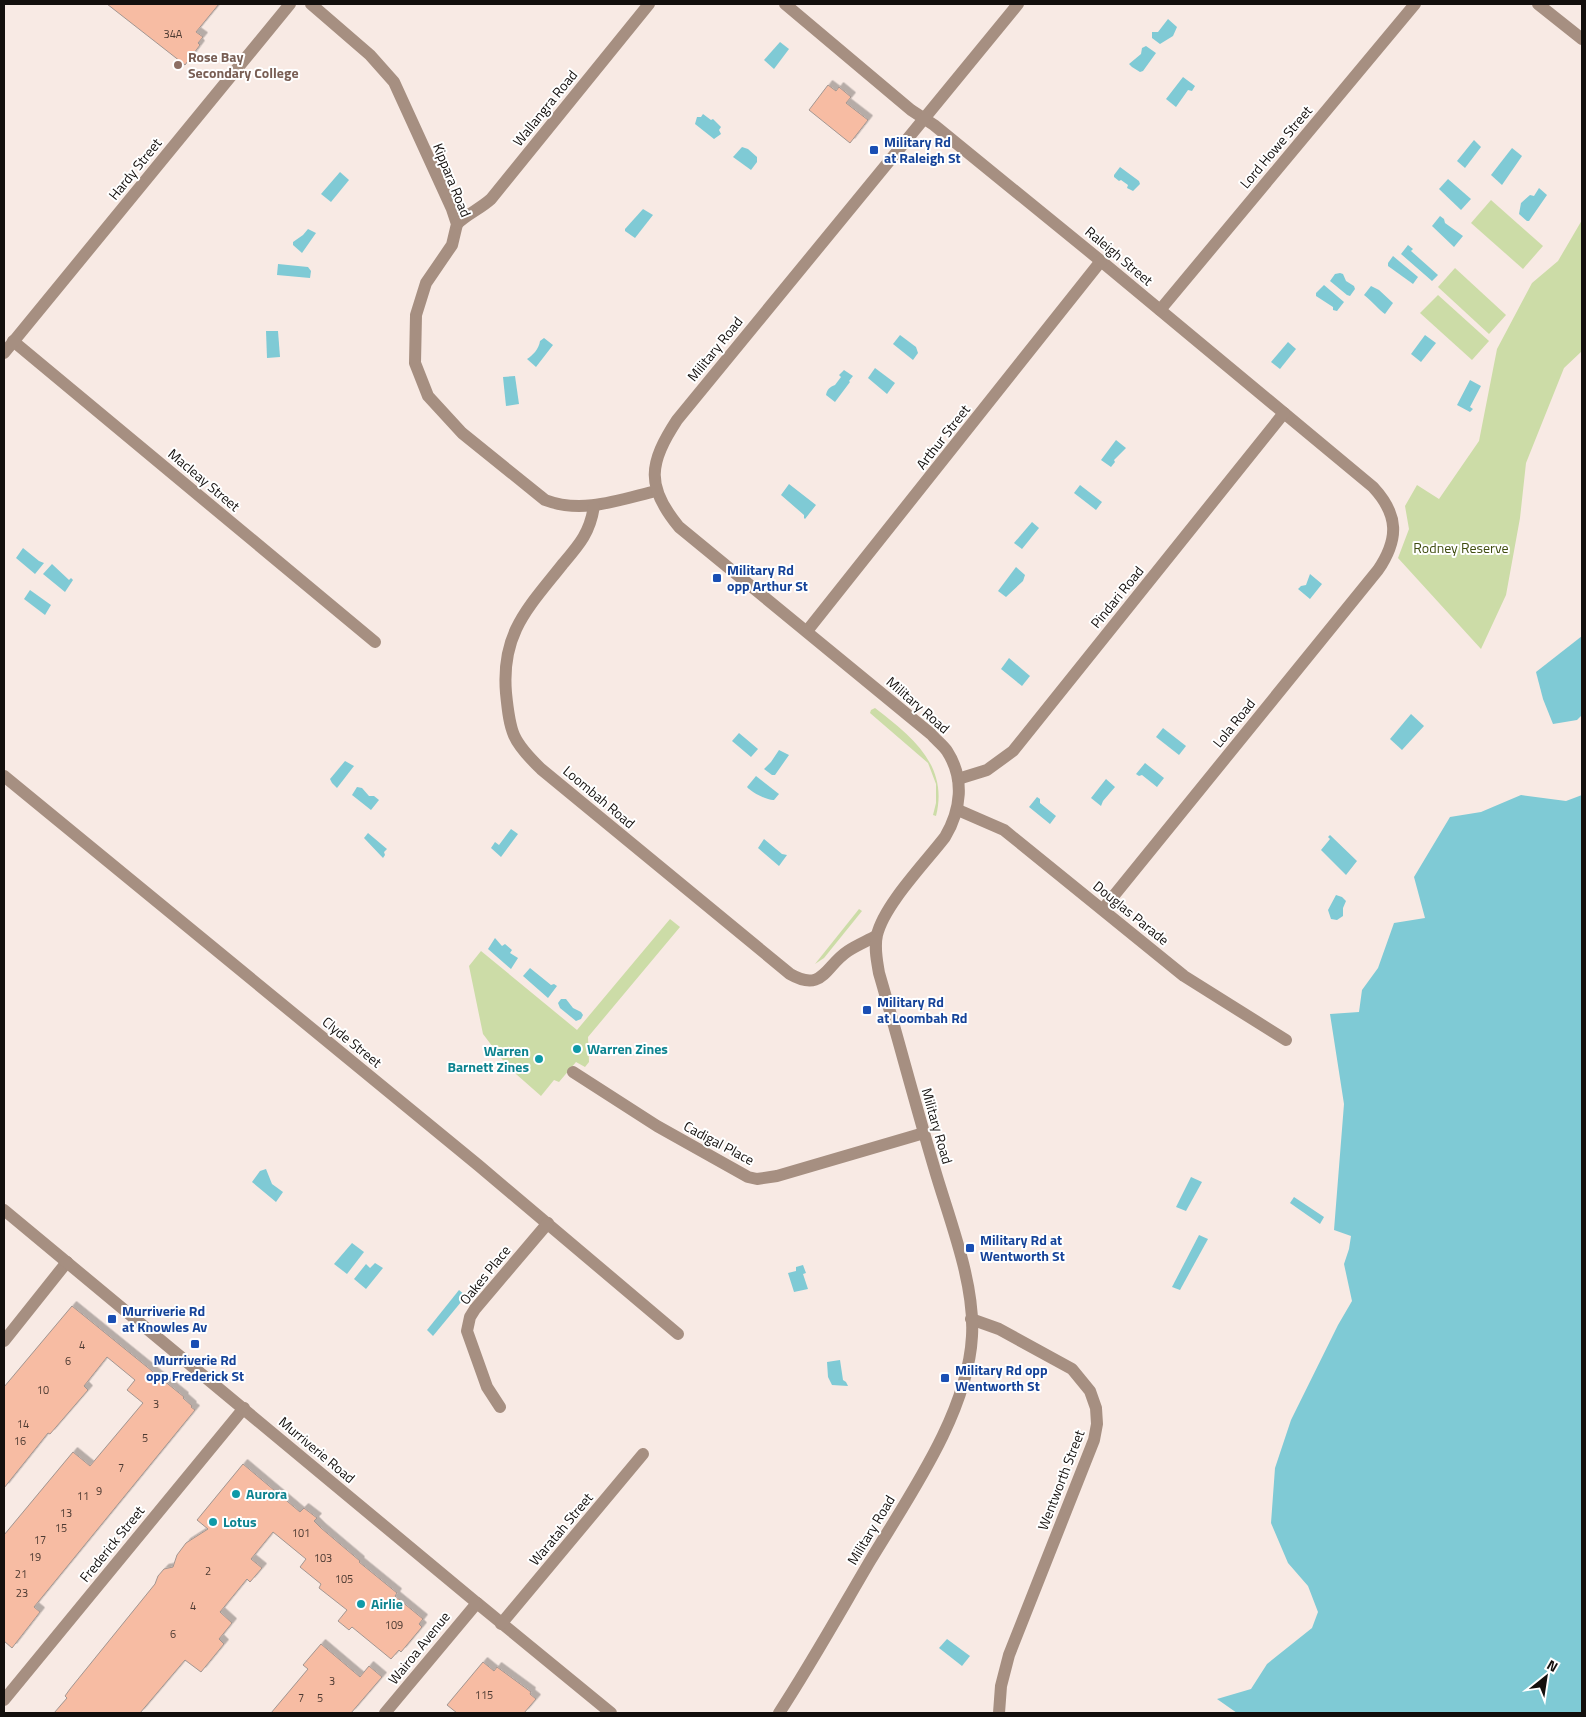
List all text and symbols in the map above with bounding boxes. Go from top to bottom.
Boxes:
house number: 34A [164,26,183,42]
place label: Rose Bay Secondary College [188,46,299,83]
marker: Rose Bay Secondary College [172,59,184,71]
street label: Wallangra Road [507,65,582,150]
street label: Lord Howe Street [1235,101,1317,193]
place label: Military Rd at Raleigh St [884,131,961,168]
street label: Hardy Street [103,133,166,204]
street label: Kippara Road [428,140,477,220]
marker: Military Rd at Raleigh St [868,144,880,156]
street label: Raleigh Street [1081,221,1158,290]
street label: Military Road [682,312,747,386]
street label: Arthur Street [911,400,975,474]
street label: Macleay Street [164,443,245,516]
park label: Rodney Reserve [1413,537,1509,558]
place label: Military Rd opp Arthur St [727,559,808,596]
street label: Pindari Road [1085,561,1148,632]
marker: Military Rd opp Arthur St [711,572,723,584]
street label: Military Road [882,671,955,738]
street label: Lola Road [1207,694,1260,752]
street label: Loombah Road [559,760,640,833]
street label: Douglas Parade [1089,875,1174,950]
place label: Military Rd at Loombah Rd [877,991,967,1028]
marker: Military Rd at Loombah Rd [861,1004,873,1016]
street label: Clyde Street [318,1011,387,1072]
place label: Warren Zines [587,1038,668,1059]
place label: Warren Barnett Zines [447,1040,529,1077]
marker: Warren Zines [571,1043,583,1055]
marker: Warren Barnett Zines [533,1053,545,1065]
street label: Military Road [917,1085,958,1166]
street label: Cadigal Place [680,1115,758,1170]
place label: Military Rd at Wentworth St [980,1229,1065,1266]
street label: Oakes Place [454,1240,515,1309]
marker: Military Rd at Wentworth St [964,1242,976,1254]
place label: Murriverie Rd at Knowles Av [122,1300,207,1337]
marker: Murriverie Rd at Knowles Av [106,1313,118,1325]
house number: 4 [79,1337,85,1353]
marker: Murriverie Rd opp Frederick St [189,1338,201,1350]
place label: Murriverie Rd opp Frederick St [146,1349,244,1386]
house number: 6 [65,1353,71,1369]
place label: Military Rd opp Wentworth St [955,1359,1048,1396]
marker: Military Rd opp Wentworth St [939,1372,951,1384]
house number: 10 [37,1382,49,1398]
house number: 3 [153,1396,159,1412]
street label: Murriverie Road [275,1411,360,1488]
house number: 14 [17,1416,29,1432]
street label: Wentworth Street [1032,1426,1089,1533]
house number: 5 [142,1430,148,1446]
house number: 16 [14,1433,26,1449]
house number: 7 [118,1460,124,1476]
house number: 9 [96,1483,102,1499]
place label: Aurora [246,1483,287,1504]
house number: 11 [77,1488,89,1504]
marker: Aurora [230,1488,242,1500]
street label: Waratah Street [524,1488,598,1570]
street label: Military Road [841,1491,900,1569]
street label: Frederick Street [74,1501,149,1587]
house number: 13 [60,1505,72,1521]
place label: Lotus [223,1511,257,1532]
marker: Lotus [207,1516,219,1528]
house number: 15 [55,1520,67,1536]
house number: 101 [292,1525,310,1541]
house number: 17 [34,1532,46,1548]
house number: 19 [29,1549,41,1565]
house number: 103 [314,1550,332,1566]
house number: 2 [205,1563,211,1579]
house number: 21 [15,1566,27,1582]
house number: 105 [335,1571,353,1587]
house number: 23 [16,1585,28,1601]
place label: Airlie [371,1593,403,1614]
house number: 4 [190,1598,196,1614]
marker: Airlie [355,1598,367,1610]
street label: Wairoa Avenue [383,1607,455,1689]
house number: 109 [385,1617,403,1633]
house number: 6 [170,1626,176,1642]
north arrow [1521,1652,1571,1702]
text: N [1543,1654,1562,1677]
house number: 3 [329,1673,335,1689]
house number: 115 [475,1687,493,1703]
house number: 7 [298,1690,304,1706]
house number: 5 [317,1690,323,1706]

